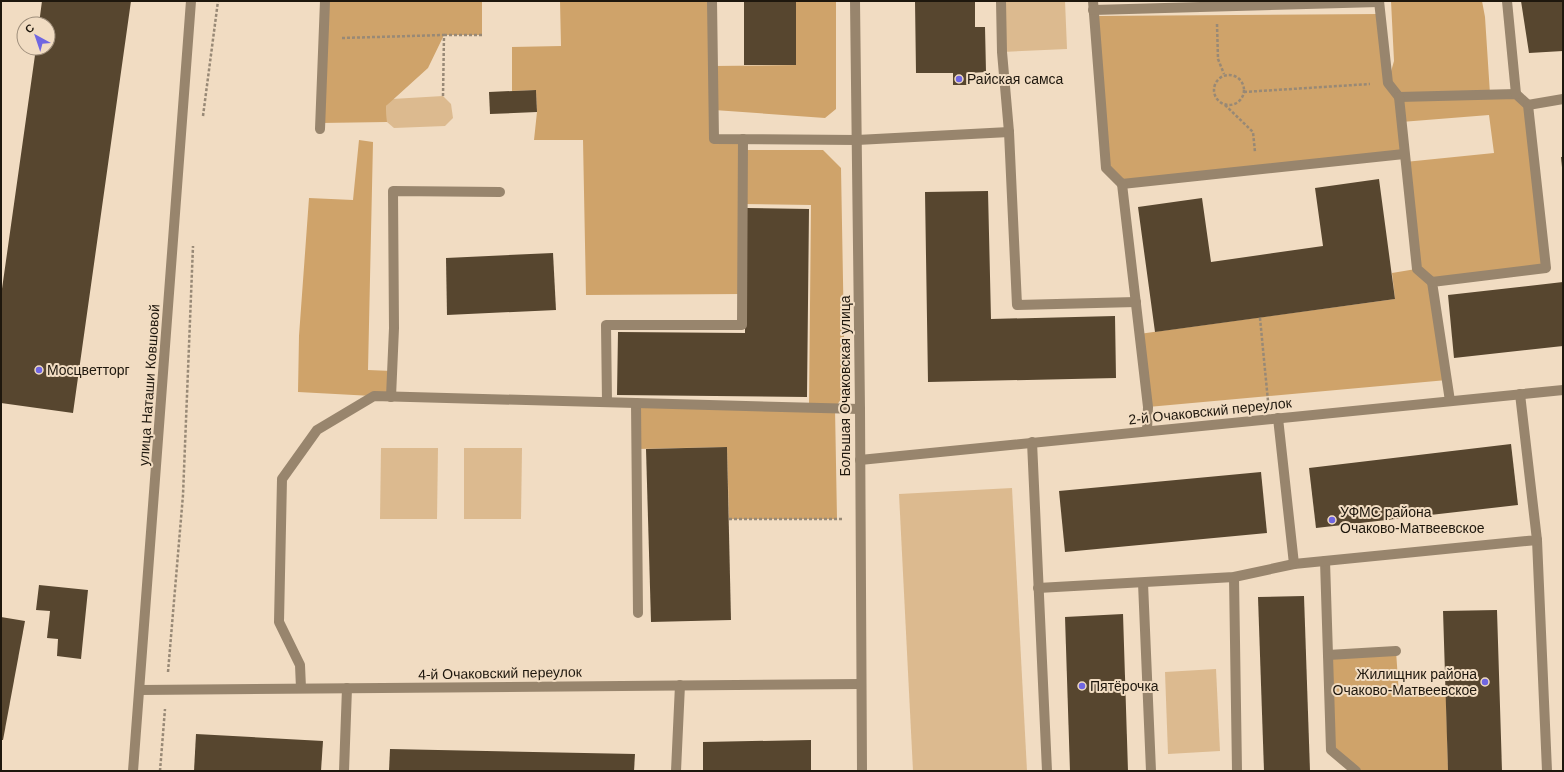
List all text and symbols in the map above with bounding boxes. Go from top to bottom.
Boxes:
north arrow [16,16,56,56]
text: С [23,21,37,35]
place label: Райская самса [967,71,1064,87]
marker: Райская самса [954,74,964,84]
street label: Большая Очаковская улица [837,295,853,477]
street label: улица Наташи Ковшовой [135,304,163,466]
place label: Мосцветторг [47,362,130,378]
marker: Мосцветторг [34,365,44,375]
street label: 2-й Очаковский переулок [1128,394,1293,428]
place label: УФМС района Очаково-Матвеевское [1340,504,1485,536]
marker: УФМС района Очаково-Матвеевское [1327,515,1337,525]
street label: 4-й Очаковский переулок [418,664,583,682]
place label: Жилищник района Очаково-Матвеевское [1333,666,1477,698]
marker: Жилищник района Очаково-Матвеевское [1480,677,1490,687]
place label: Пятёрочка [1090,678,1159,694]
marker: Пятёрочка [1077,681,1087,691]

